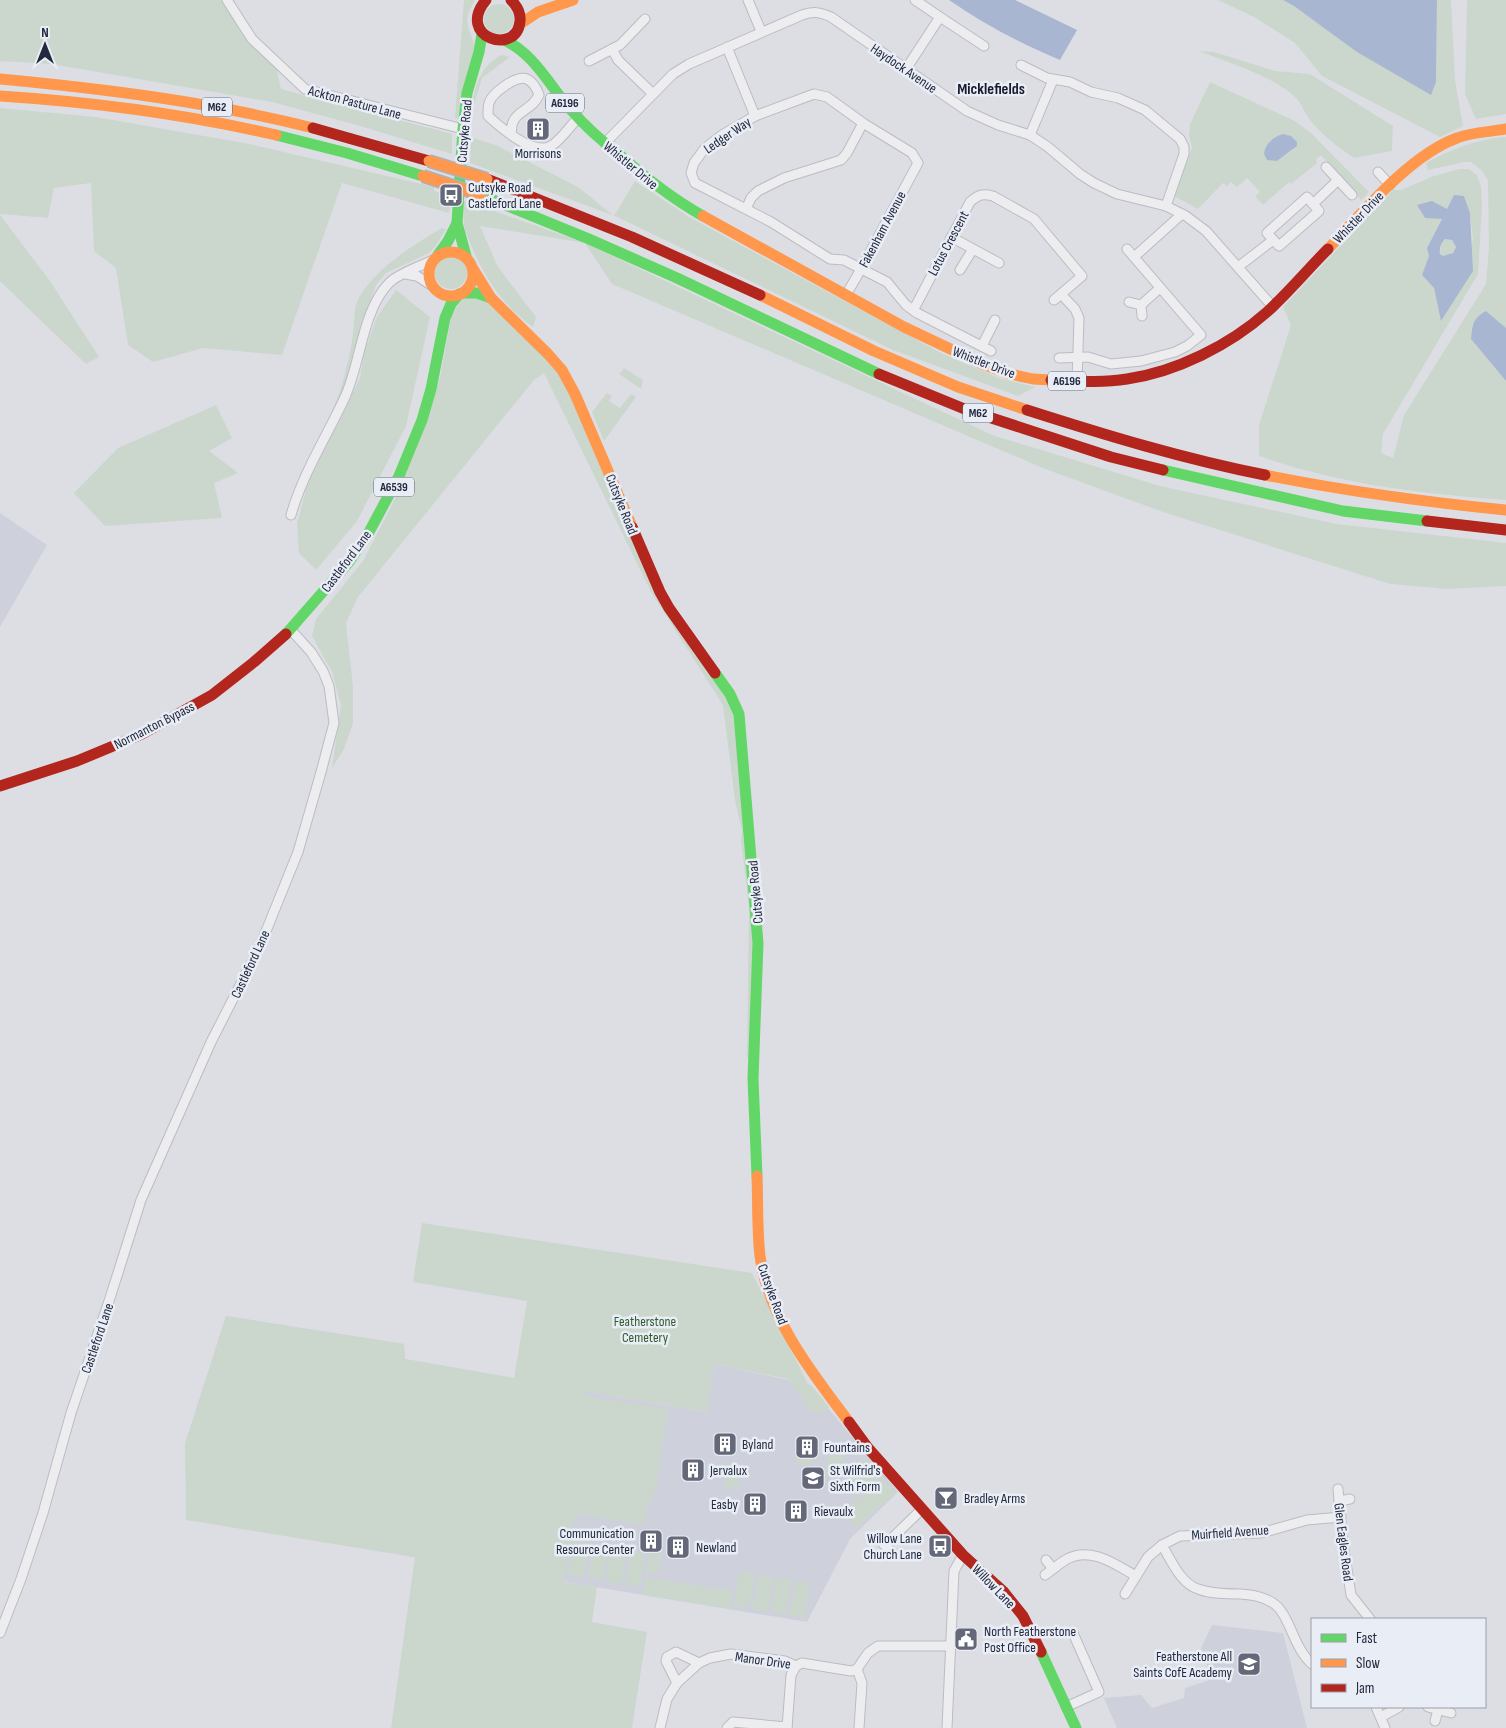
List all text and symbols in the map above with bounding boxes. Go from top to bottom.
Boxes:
north arrow [20,20,70,70]
text: N [41,24,49,41]
street label: Haydock Avenue [867,40,940,97]
district label: Micklefields [957,80,1025,99]
street label: Ackton Pasture Lane [306,82,403,123]
road number: A6196 [546,94,584,112]
road number: M62 [202,98,232,116]
street label: Cutsyke Road [453,99,476,163]
street label: Ledger Way [700,113,755,157]
building icon: Morrisons [525,116,551,142]
street label: Whistler Drive [600,138,661,193]
place label: Morrisons [515,145,561,162]
place label: Cutsyke Road Castleford Lane [468,179,541,212]
bus stop icon: Cutsyke Road Castleford Lane [438,182,464,208]
street label: Fakenham Avenue [855,188,910,270]
street label: Whistler Drive [1329,188,1387,247]
street label: Lotus Crescent [924,208,973,279]
street label: Whistler Drive [950,343,1018,382]
road number: A6196 [1048,372,1086,391]
road number: M62 [963,403,993,422]
street label: Cutsyke Road [602,472,641,537]
road number: A6539 [374,478,414,497]
street label: Castleford Lane [318,527,375,596]
street label: Normanton Bypass [111,698,197,753]
street label: Cutsyke Road [744,859,767,924]
street label: Castleford Lane [227,928,274,1001]
street label: Cutsyke Road [754,1261,791,1327]
street label: Castleford Lane [78,1301,117,1375]
park label: Featherstone Cemetery [614,1313,676,1346]
building icon: Byland [712,1431,738,1457]
building icon: Fountains [794,1434,820,1460]
place label: Byland [742,1436,774,1453]
place label: Fountains [824,1439,870,1456]
building icon: Jervalux [680,1457,706,1483]
place label: Jervalux [709,1462,748,1479]
place label: St Wilfrid's Sixth Form [830,1462,881,1495]
school or university icon: St Wilfrid's Sixth Form [800,1465,826,1491]
bar icon: Bradley Arms [933,1485,959,1511]
place label: Bradley Arms [964,1490,1025,1507]
building icon: Easby [742,1491,768,1517]
place label: Easby [711,1496,739,1513]
building icon: Rievaulx [783,1498,809,1524]
street label: Glen Eagles Road [1330,1502,1357,1582]
place label: Rievaulx [814,1503,854,1520]
street label: Muirfield Avenue [1191,1521,1269,1544]
place label: Communication Resource Center [556,1525,634,1558]
building icon: Communication Resource Center [638,1528,664,1554]
place label: Willow Lane Church Lane [864,1530,922,1563]
bus stop icon: Willow Lane Church Lane [927,1533,953,1559]
building icon: Newland [665,1534,691,1560]
place label: Newland [696,1539,737,1556]
street label: Willow Lane [968,1561,1019,1612]
legend [1311,1618,1486,1708]
place label: North Featherstone Post Office [984,1623,1076,1656]
public building icon: North Featherstone Post Office [953,1626,979,1652]
text: Fast [1356,1629,1378,1648]
street label: Manor Drive [734,1648,792,1673]
place label: Featherstone All Saints CofE Academy [1133,1648,1233,1681]
school or university icon: Featherstone All Saints CofE Academy [1236,1651,1262,1677]
text: Slow [1356,1654,1380,1673]
text: Jam [1355,1679,1374,1698]

